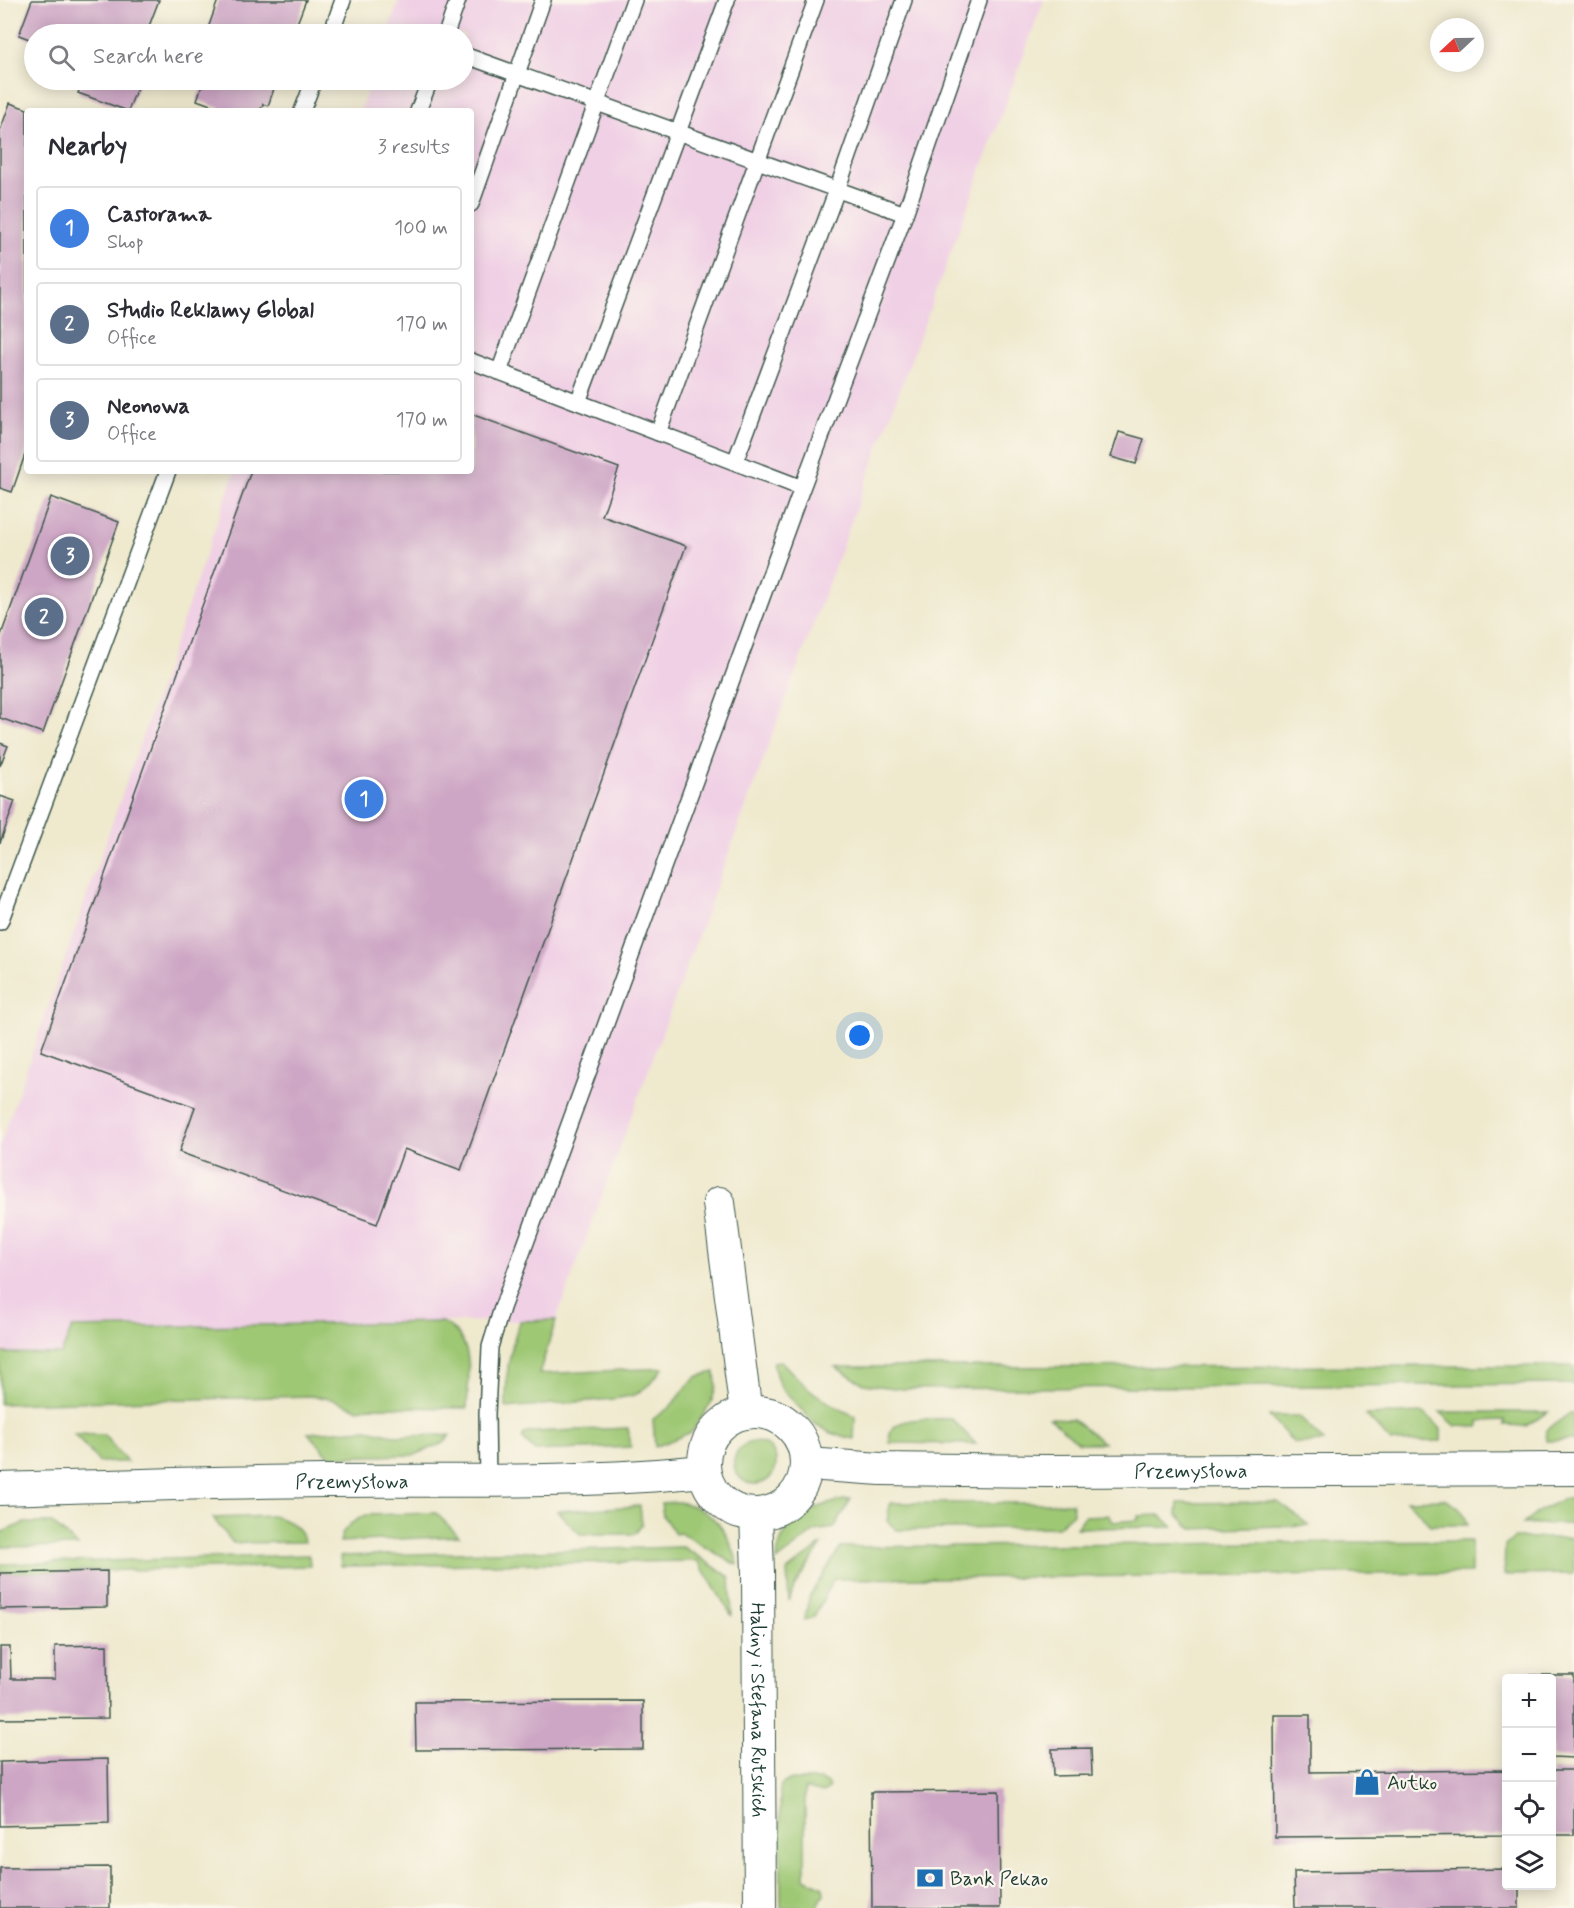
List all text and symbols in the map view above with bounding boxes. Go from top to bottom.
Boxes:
north arrow [1430,18,1484,72]
search box [24,24,474,90]
icon: search [45,41,78,74]
text: Search here [93,43,204,71]
text: Nearby [48,130,127,164]
text: 3 results [378,134,450,161]
text: Castorama [107,201,211,229]
text: 1 [65,215,74,242]
text: 100 m [394,215,448,242]
text: Shop [107,229,144,256]
text: Studio Reklamy Global [107,297,314,325]
text: 2 [65,311,74,338]
text: 170 m [396,311,448,338]
text: Office [107,325,157,352]
text: Neonowa [107,393,190,421]
text: 3 [65,407,74,434]
text: 170 m [396,407,448,434]
text: Office [107,421,157,448]
pin: 3 [50,534,90,578]
pin: 2 [24,594,63,640]
pin: 1 [344,776,384,822]
your location [845,1021,874,1050]
street label: Przemysłowa [1134,1458,1248,1486]
street label: Przemysłowa [295,1469,409,1496]
street label: Haliny i Stefana Rutskich [743,1602,771,1818]
map controls [1502,1674,1556,1890]
button: + [1502,1674,1556,1728]
button: − [1502,1728,1556,1782]
shop icon: Autko [1352,1767,1382,1797]
place label: Autko [1387,1770,1437,1797]
button: locate [1502,1782,1556,1836]
button: layers [1502,1836,1556,1890]
bank icon: Bank Pekao [915,1863,945,1893]
place label: Bank Pekao [950,1866,1048,1893]

